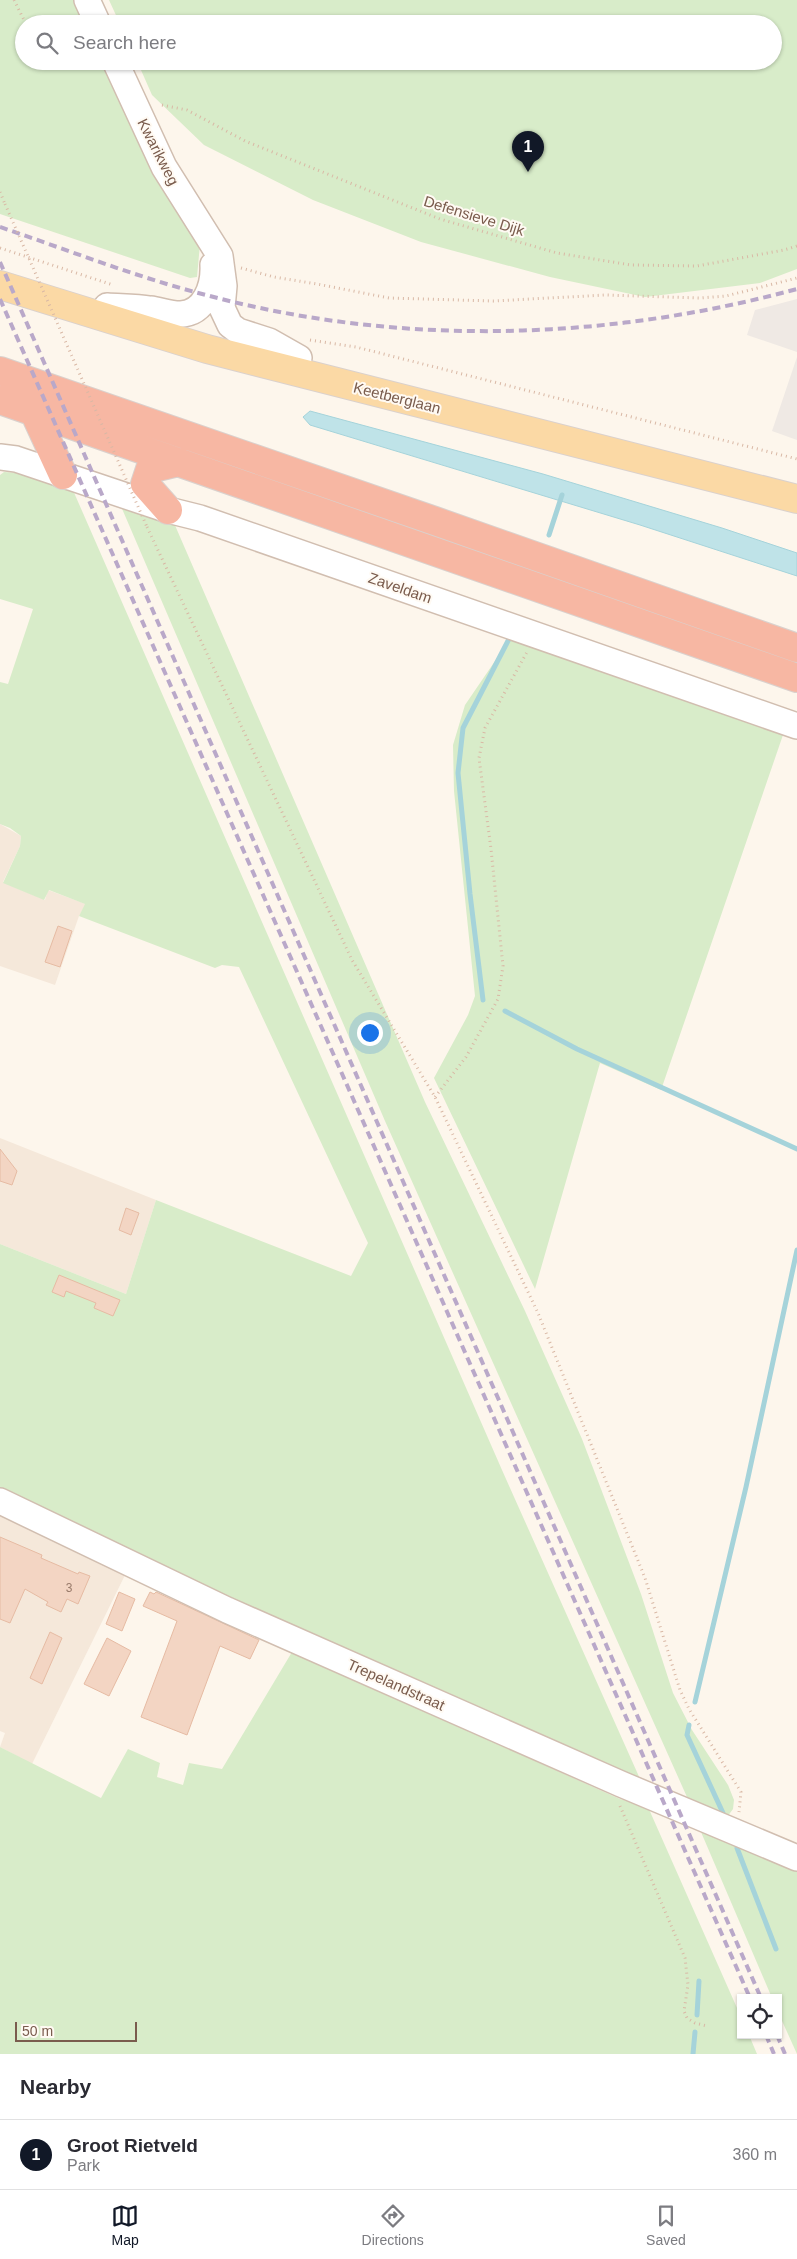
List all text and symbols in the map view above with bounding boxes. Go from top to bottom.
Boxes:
search box [15,15,782,70]
icon: search [33,29,61,57]
text: Search here [73,32,177,53]
street label: Kwarikweg [134,116,182,188]
pin: 1 [512,131,544,172]
street label: Defensieve Dijk [422,192,527,239]
street label: Keetberglaan [352,378,442,417]
street label: Zaveldam [366,569,434,606]
your location [357,1020,383,1046]
house number: 3 [66,1581,73,1595]
street label: Trepelandstraat [345,1656,448,1714]
map controls [737,1994,782,2039]
button: locate [737,1994,782,2039]
scale bar [15,2019,138,2042]
text: 50 m [22,2023,53,2039]
text: Nearby [20,2075,91,2098]
text: Groot Rietveld [67,2135,198,2156]
text: 1 [32,2146,40,2163]
text: 360 m [733,2146,777,2163]
text: Park [67,2157,100,2174]
tab: Map [111,2202,139,2248]
tab: Directions [362,2202,424,2248]
tab: Saved [646,2202,686,2248]

